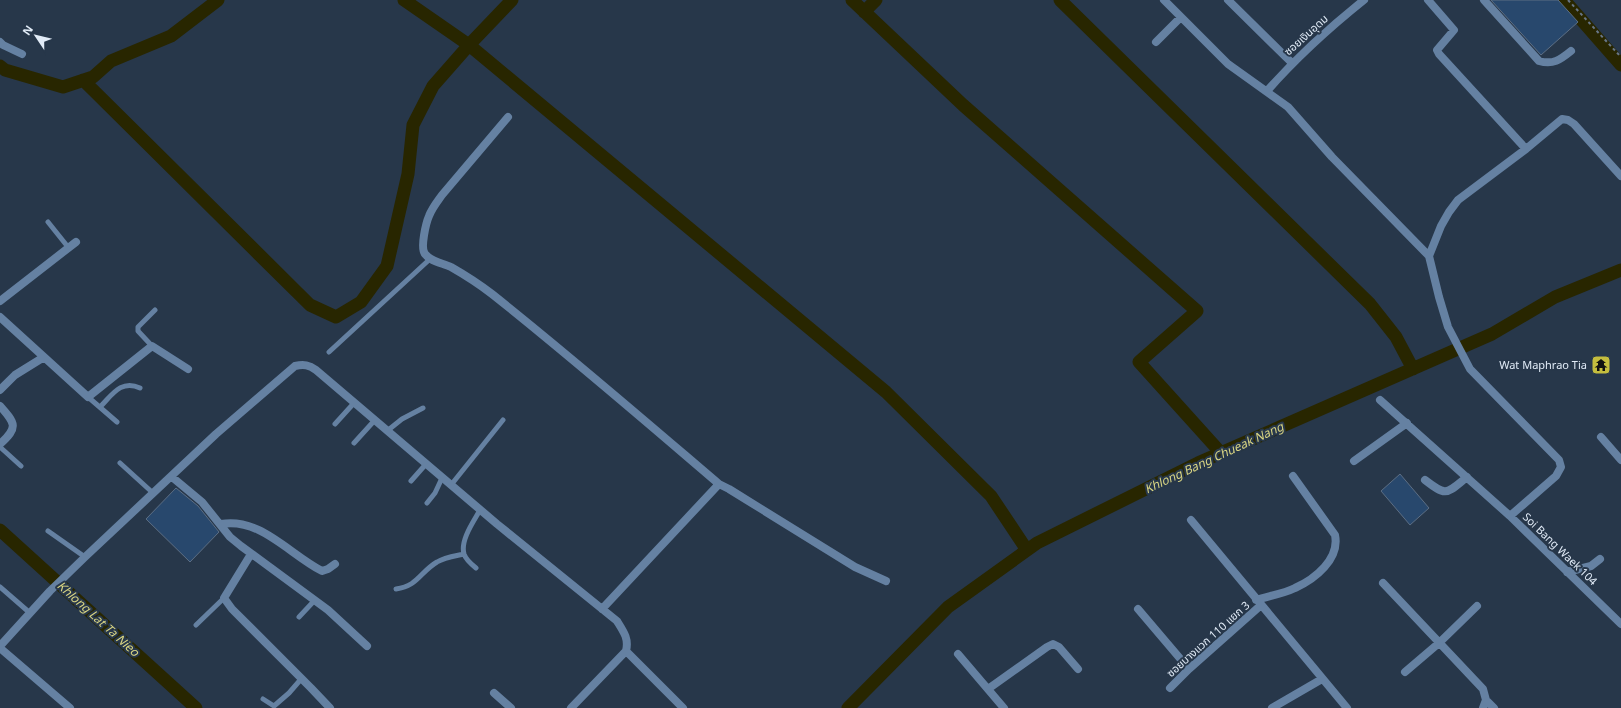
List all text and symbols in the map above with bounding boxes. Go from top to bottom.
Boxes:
street label: ซอยเงินอุดม [1280,11,1332,60]
north arrow [16,16,56,56]
text: N [19,22,38,39]
temple icon: Wat Maphrao Tia [1590,354,1612,376]
place label: Wat Maphrao Tia [1499,357,1587,374]
water label: Khlong Bang Chueak Nang [1141,418,1287,498]
street label: Soi Bang Waek 104 [1518,509,1601,590]
water label: Khlong Lat Ta Nieo [53,577,144,661]
street label: ซอยบางแวก 110 แยก 3 [1163,597,1254,681]

